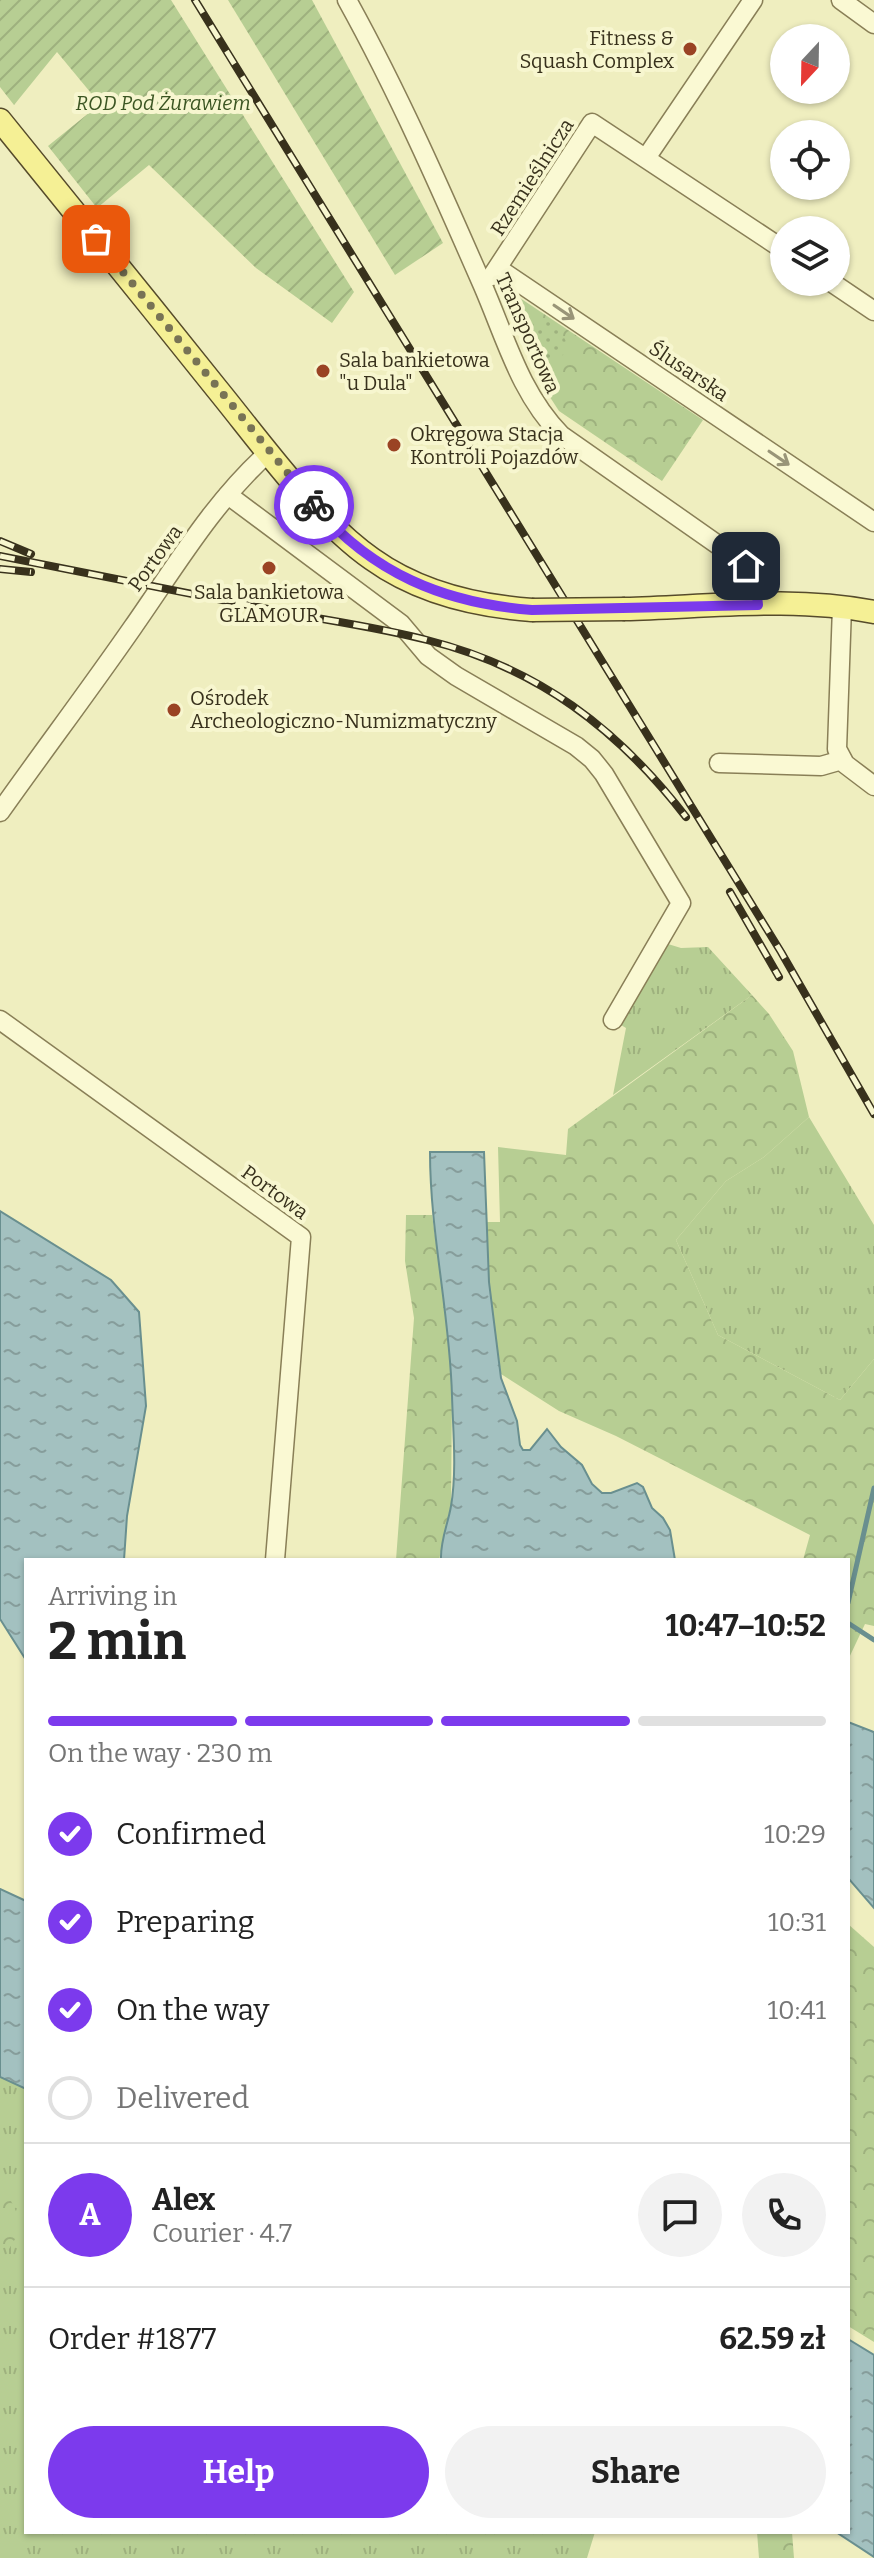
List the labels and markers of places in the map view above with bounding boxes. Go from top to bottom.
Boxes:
place label: Fitness & Squash Complex [519,26,674,73]
marker: Fitness & Squash Complex [681,40,699,58]
pin [62,205,130,273]
place label: Sala bankietowa "u Dula" [339,348,490,395]
marker: Sala bankietowa "u Dula" [314,362,332,380]
place label: Okręgowa Stacja Kontroli Pojazdów [410,422,579,470]
marker: Okręgowa Stacja Kontroli Pojazdów [385,436,403,454]
pin [712,532,780,600]
marker: Sala bankietowa GLAMOUR [260,559,278,577]
place label: Sala bankietowa GLAMOUR [194,580,344,627]
place label: Ośrodek Archeologiczno-Numizmatyczny [190,686,497,733]
marker: Ośrodek Archeologiczno-Numizmatyczny [165,701,183,719]

